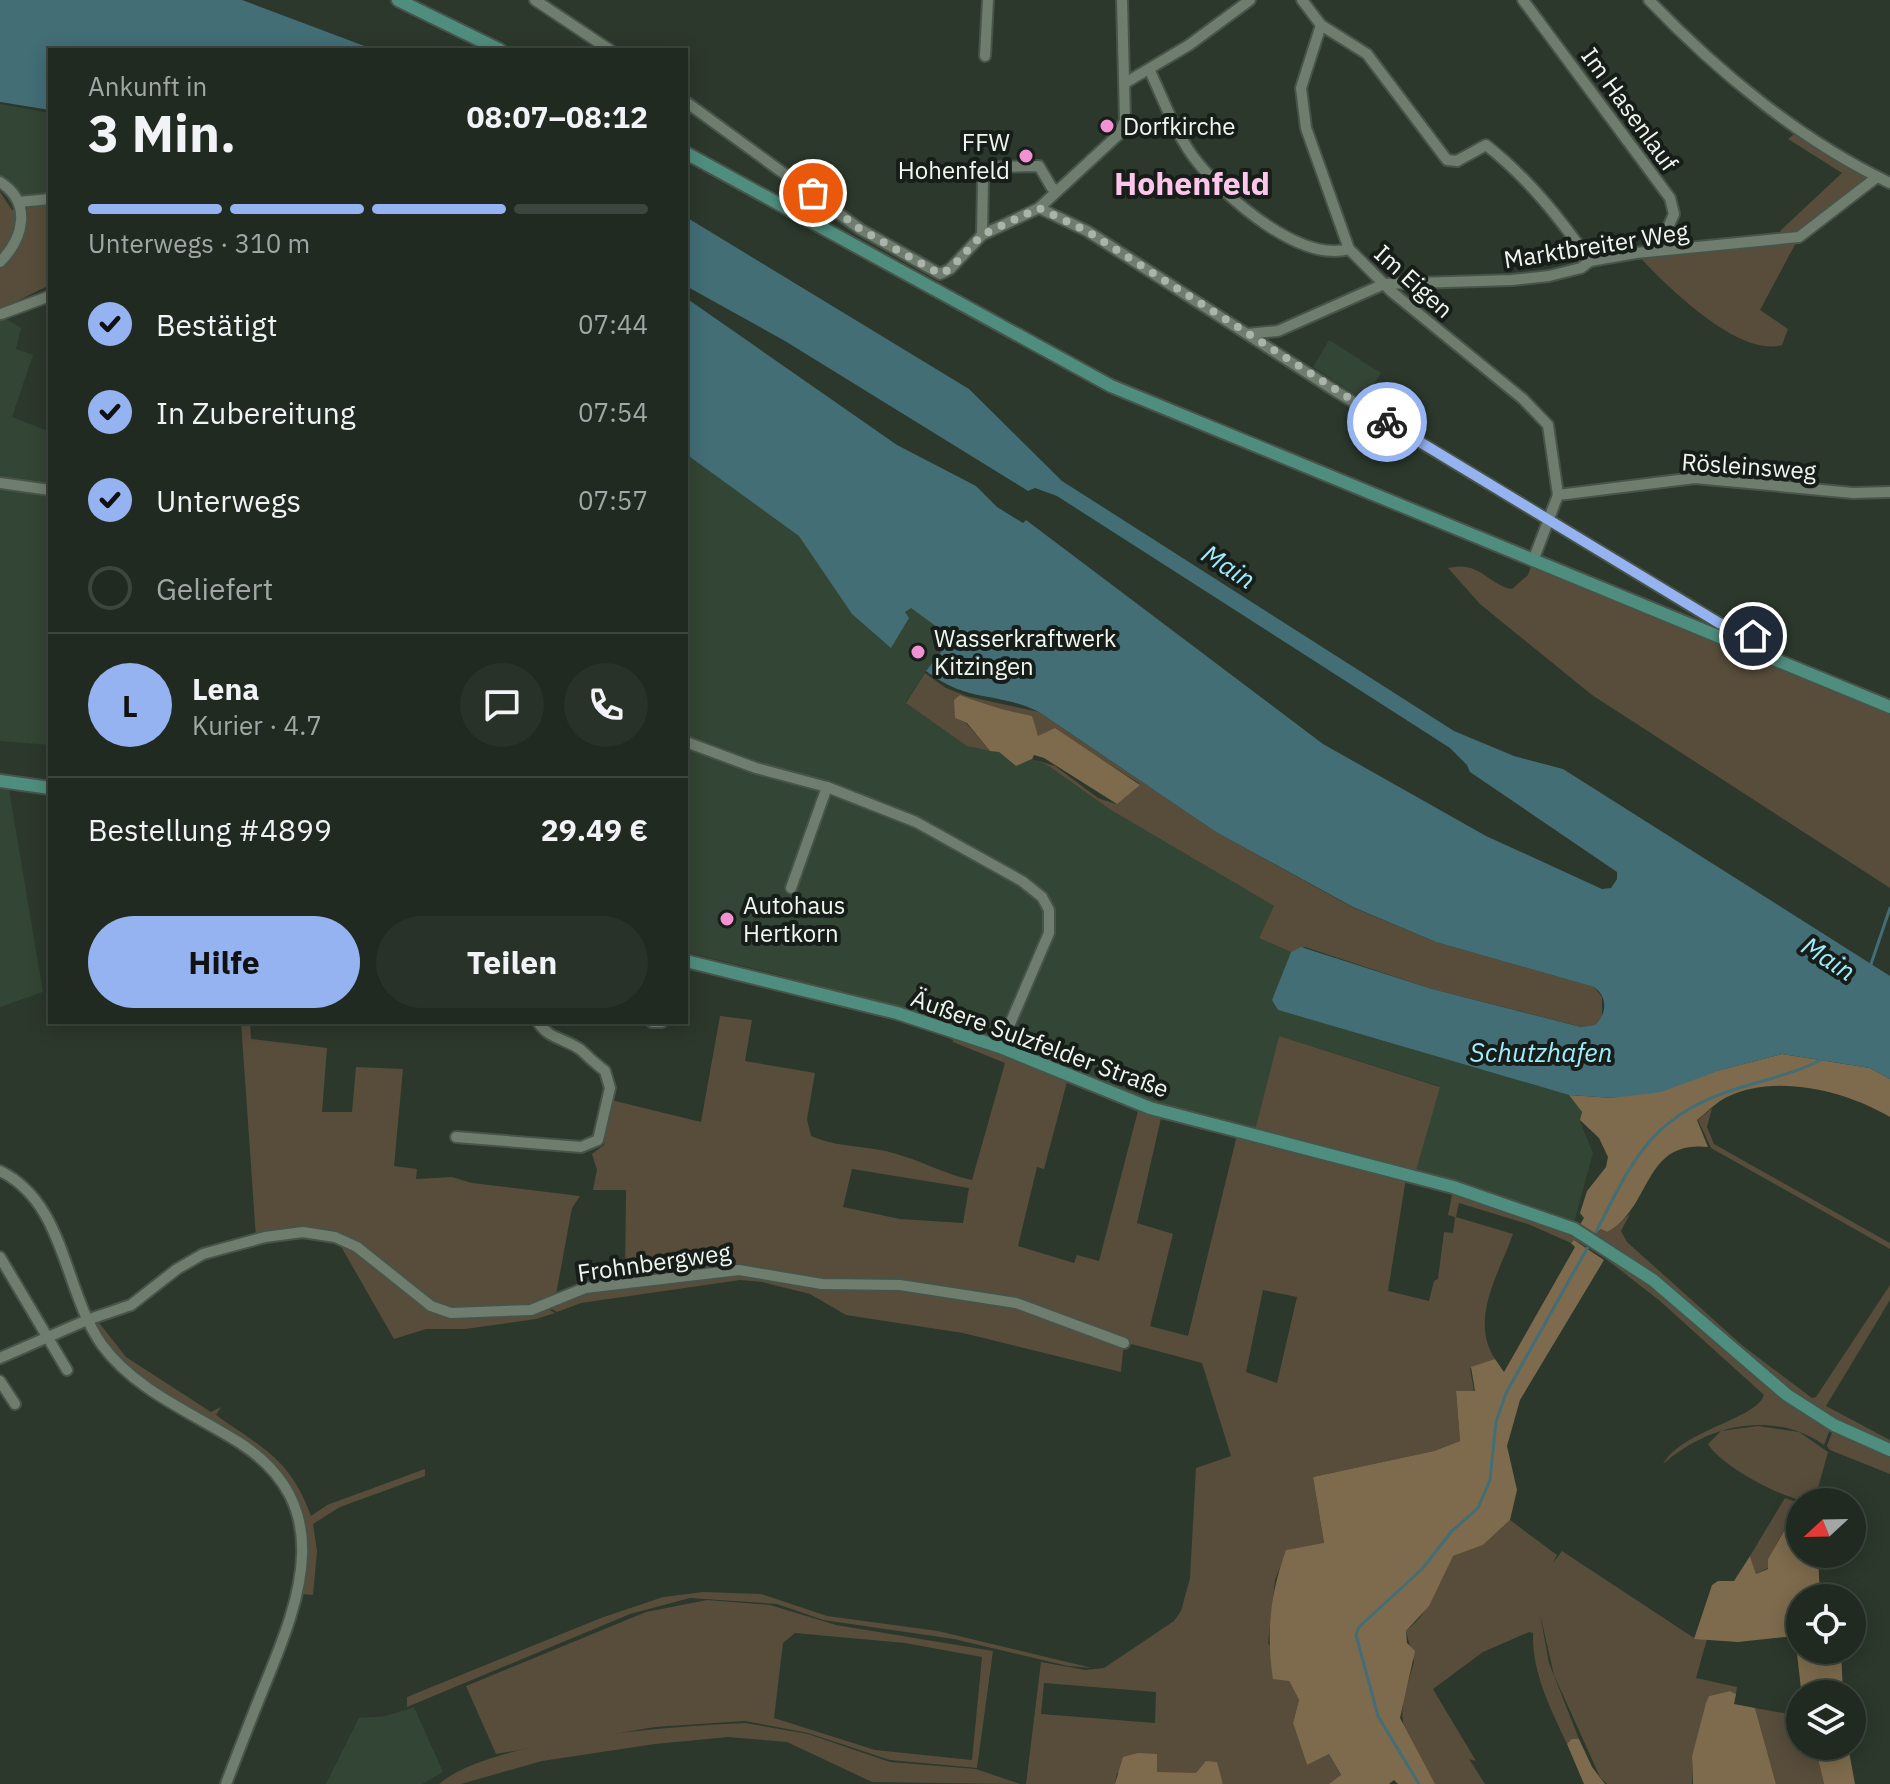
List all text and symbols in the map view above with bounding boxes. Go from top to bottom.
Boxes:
street label: Im Hasenlauf [1574,41,1686,177]
text: Ankunft in [88,69,207,103]
text: 08:07–08:12 [467,97,648,136]
text: 3 Min. [88,99,236,166]
place label: Dorfkirche [1123,110,1235,142]
marker: Dorfkirche [1098,117,1116,135]
place label: FFW Hohenfeld [898,126,1010,186]
marker: FFW Hohenfeld [1017,147,1035,165]
pin [779,159,847,227]
district label: Hohenfeld [1114,162,1270,204]
icon: bag [791,171,835,215]
street label: Marktbreiter Weg [1501,215,1691,275]
text: Unterwegs · 310 m [88,226,310,260]
street label: Im Eigen [1368,237,1460,325]
icon: check [88,302,132,346]
text: Bestätigt [156,305,277,344]
text: 07:44 [578,307,648,341]
courier [1347,382,1427,462]
icon: check [88,390,132,434]
text: In Zubereitung [156,393,356,432]
text: 07:54 [578,395,648,429]
icon: bike [1365,400,1409,444]
street label: Rösleinsweg [1680,445,1818,487]
icon: check [88,478,132,522]
text: Unterwegs [156,481,301,520]
text: 07:57 [578,483,648,517]
water label: Main [1196,536,1262,596]
text: Geliefert [156,569,273,608]
pin [1719,602,1787,670]
icon: home [1731,614,1775,658]
place label: Wasserkraftwerk Kitzingen [934,622,1117,682]
marker: Wasserkraftwerk Kitzingen [909,643,927,661]
button: chat [460,663,544,747]
button: phone [564,663,648,747]
text: Lena [192,669,259,708]
text: L [122,686,138,725]
text: Kurier · 4.7 [192,708,322,742]
text: Bestellung #4899 [88,810,332,849]
text: 29.49 € [541,810,648,849]
place label: Autohaus Hertkorn [743,889,846,949]
marker: Autohaus Hertkorn [718,910,736,928]
button: Hilfe [88,916,360,1008]
button: Teilen [376,916,648,1008]
water label: Main [1796,928,1862,988]
street label: Äußere Sulzfelder Straße [907,981,1173,1105]
water label: Schutzhafen [1470,1035,1612,1069]
street label: Frohnbergweg [575,1235,733,1289]
north arrow [1786,1488,1866,1568]
map controls [1786,1488,1866,1760]
button: locate [1786,1584,1866,1664]
button: layers [1786,1680,1866,1760]

